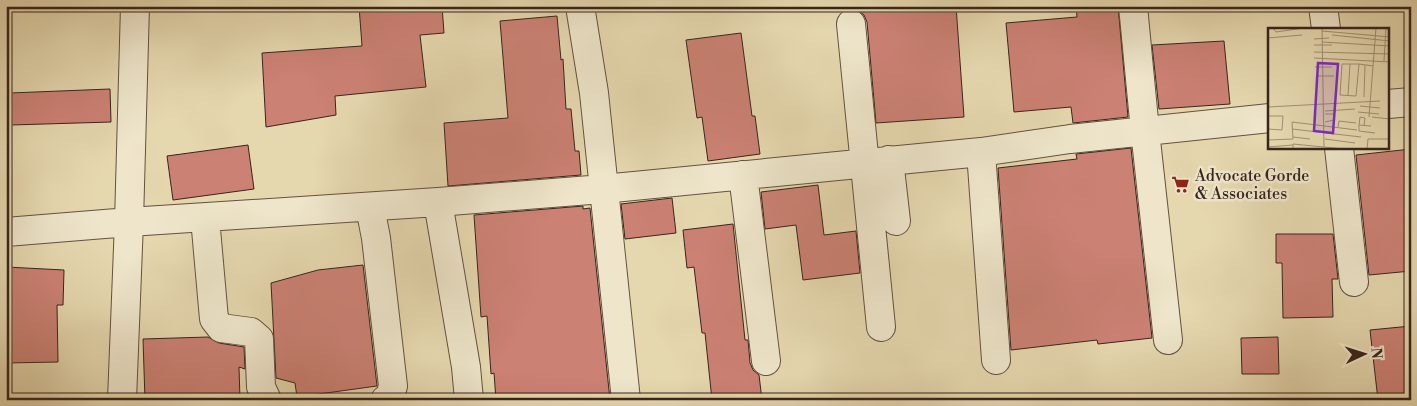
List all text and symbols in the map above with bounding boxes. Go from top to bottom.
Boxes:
inset map [1268,28,1390,149]
place label: Advocate Gorde & Associates [1194,166,1309,204]
supermarket icon: Advocate Gorde & Associates [1171,174,1191,194]
north arrow [1340,328,1390,378]
text: N [1367,347,1385,359]

